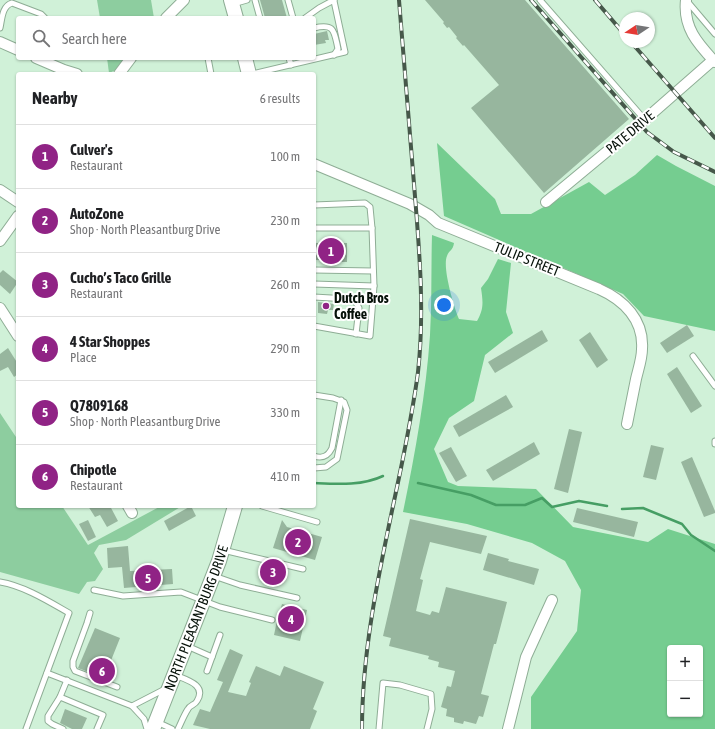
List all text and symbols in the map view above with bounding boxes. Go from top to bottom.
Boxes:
north arrow [619,12,655,48]
search box [16,16,316,60]
icon: search [30,27,52,49]
text: Search here [62,30,127,47]
text: Nearby [32,88,78,108]
text: 6 results [260,91,300,106]
street label: PATE DRIVE [603,107,657,157]
text: Culver's [70,141,113,158]
text: 1 [42,149,48,164]
text: 100 m [271,149,300,164]
text: Restaurant [70,158,123,173]
text: AutoZone [70,205,124,222]
text: 2 [42,213,48,228]
text: 230 m [271,213,300,228]
text: Shop · North Pleasantburg Drive [70,222,221,237]
pin: 1 [318,236,344,266]
street label: TULIP STREET [492,239,562,279]
text: Cucho’s Taco Grille [70,269,171,286]
text: 3 [42,277,48,292]
text: 260 m [271,277,300,292]
text: Restaurant [70,286,123,301]
place label: Dutch Bros Coffee [334,290,389,322]
your location [434,295,454,315]
marker: Dutch Bros Coffee [321,301,331,311]
text: 4 Star Shoppes [70,333,150,350]
text: 4 [42,341,48,356]
text: 290 m [271,341,300,356]
text: Place [70,350,97,365]
text: Q7809168 [70,397,128,414]
text: 5 [42,405,48,420]
text: 330 m [271,405,300,420]
text: Shop · North Pleasantburg Drive [70,414,221,429]
text: Chipotle [70,461,117,478]
text: 6 [42,469,48,484]
text: 410 m [271,469,300,484]
text: Restaurant [70,478,123,493]
pin: 2 [285,527,311,557]
street label: NORTH PLEASANTBURG DRIVE [161,544,231,693]
pin: 3 [260,557,286,587]
pin: 5 [135,563,161,593]
pin: 4 [278,604,304,634]
map controls [667,645,703,717]
button: + [667,645,703,681]
pin: 6 [89,656,115,686]
button: − [667,681,703,717]

